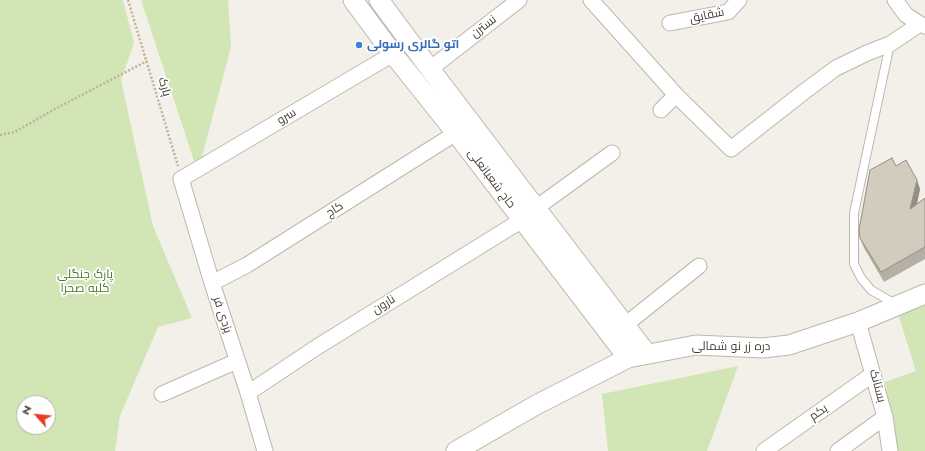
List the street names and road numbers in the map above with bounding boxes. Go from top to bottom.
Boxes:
street label: شقایق [688,5,726,27]
street label: نسترن [468,13,500,41]
street label: پارک [154,76,174,98]
street label: سرو [275,106,299,128]
street label: حاج شعبانعلی [464,147,518,211]
street label: کاج [324,199,346,221]
street label: نارون [370,292,398,318]
street label: یزدی فر [209,295,235,335]
street label: دره زر نو شمالی [692,340,770,354]
street label: بستانک [866,368,888,404]
street label: یکم [807,402,831,424]

